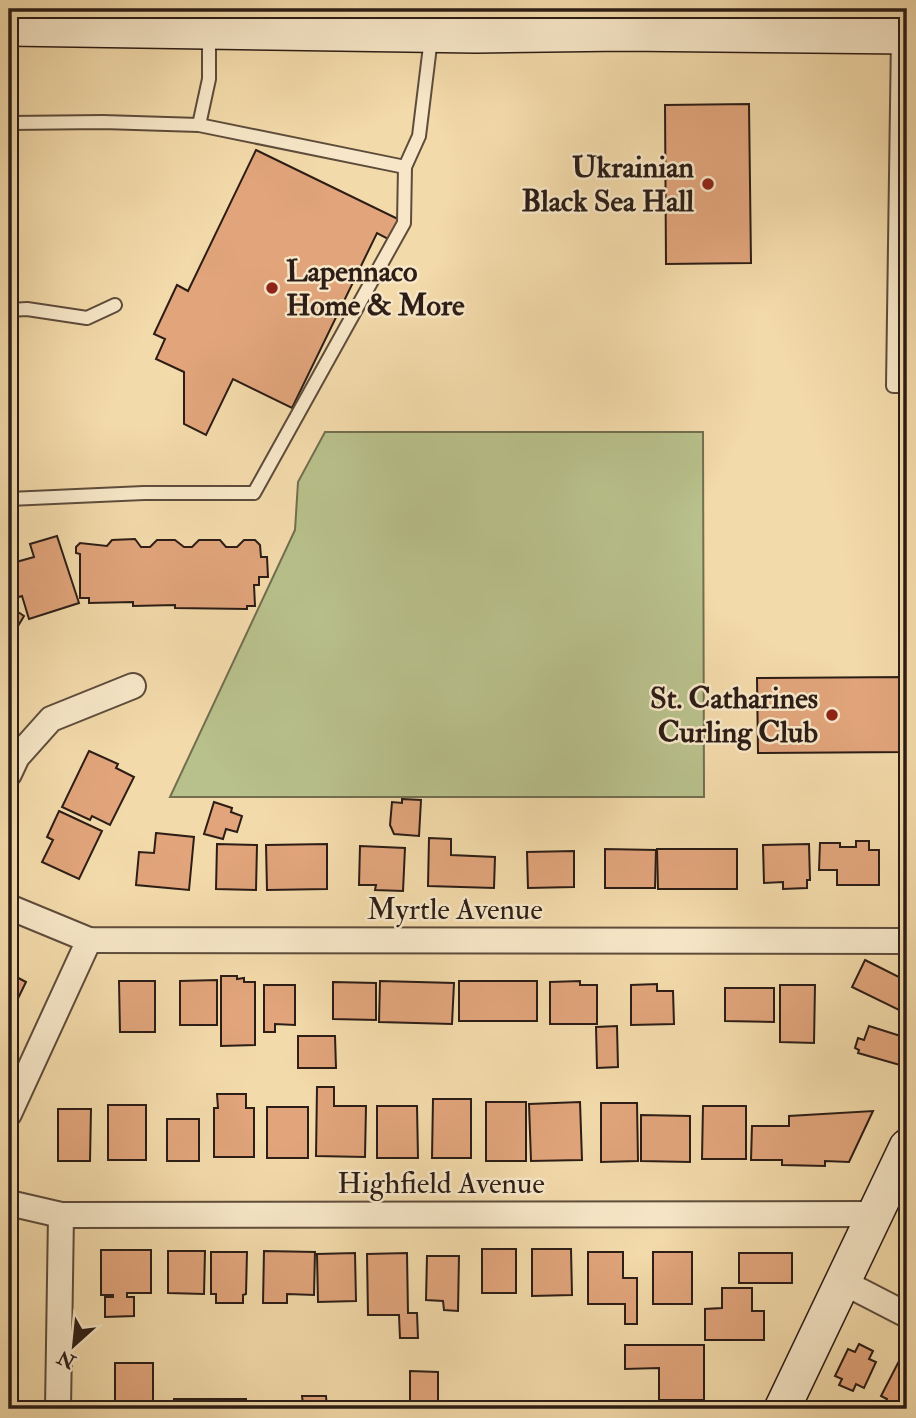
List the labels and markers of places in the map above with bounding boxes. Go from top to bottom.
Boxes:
place label: Ukrainian Black Sea Hall [522,149,695,220]
marker: Ukrainian Black Sea Hall [700,176,716,192]
place label: Lapennaco Home & More [286,253,465,324]
marker: Lapennaco Home & More [264,280,280,296]
place label: St. Catharines Curling Club [650,680,818,751]
marker: St. Catharines Curling Club [824,707,840,723]

